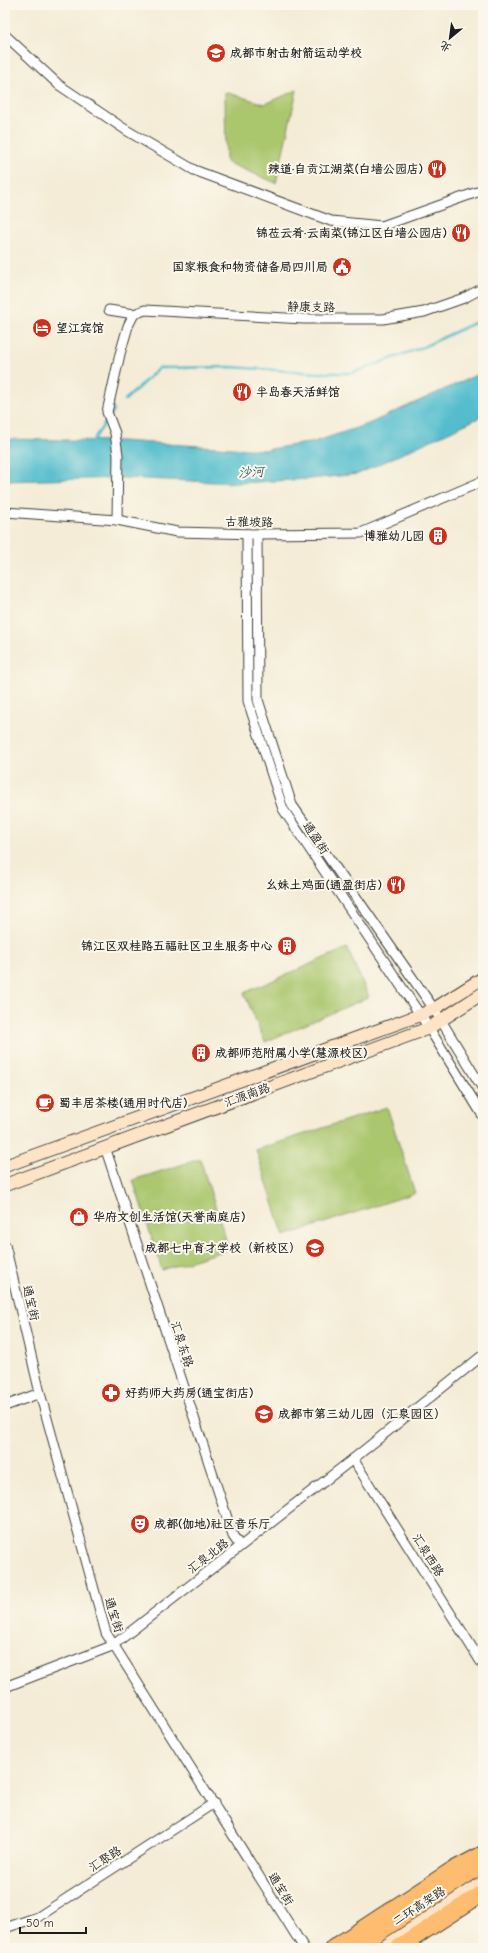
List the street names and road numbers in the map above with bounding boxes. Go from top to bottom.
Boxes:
street label: 静康支路 [287,300,335,314]
street label: 古雅坡路 [225,515,273,529]
street label: 通盈街 [300,819,332,857]
street label: 汇源南路 [222,1080,272,1110]
street label: 通宝街 [20,1284,42,1322]
street label: 汇泉东路 [168,1319,196,1369]
street label: 汇泉西路 [409,1531,447,1579]
street label: 汇泉北路 [185,1536,231,1576]
street label: 通宝街 [102,1596,126,1634]
street label: 汇聚路 [86,1843,124,1875]
street label: 通宝街 [266,1870,296,1908]
street label: 二环高架路 [390,1884,448,1928]

